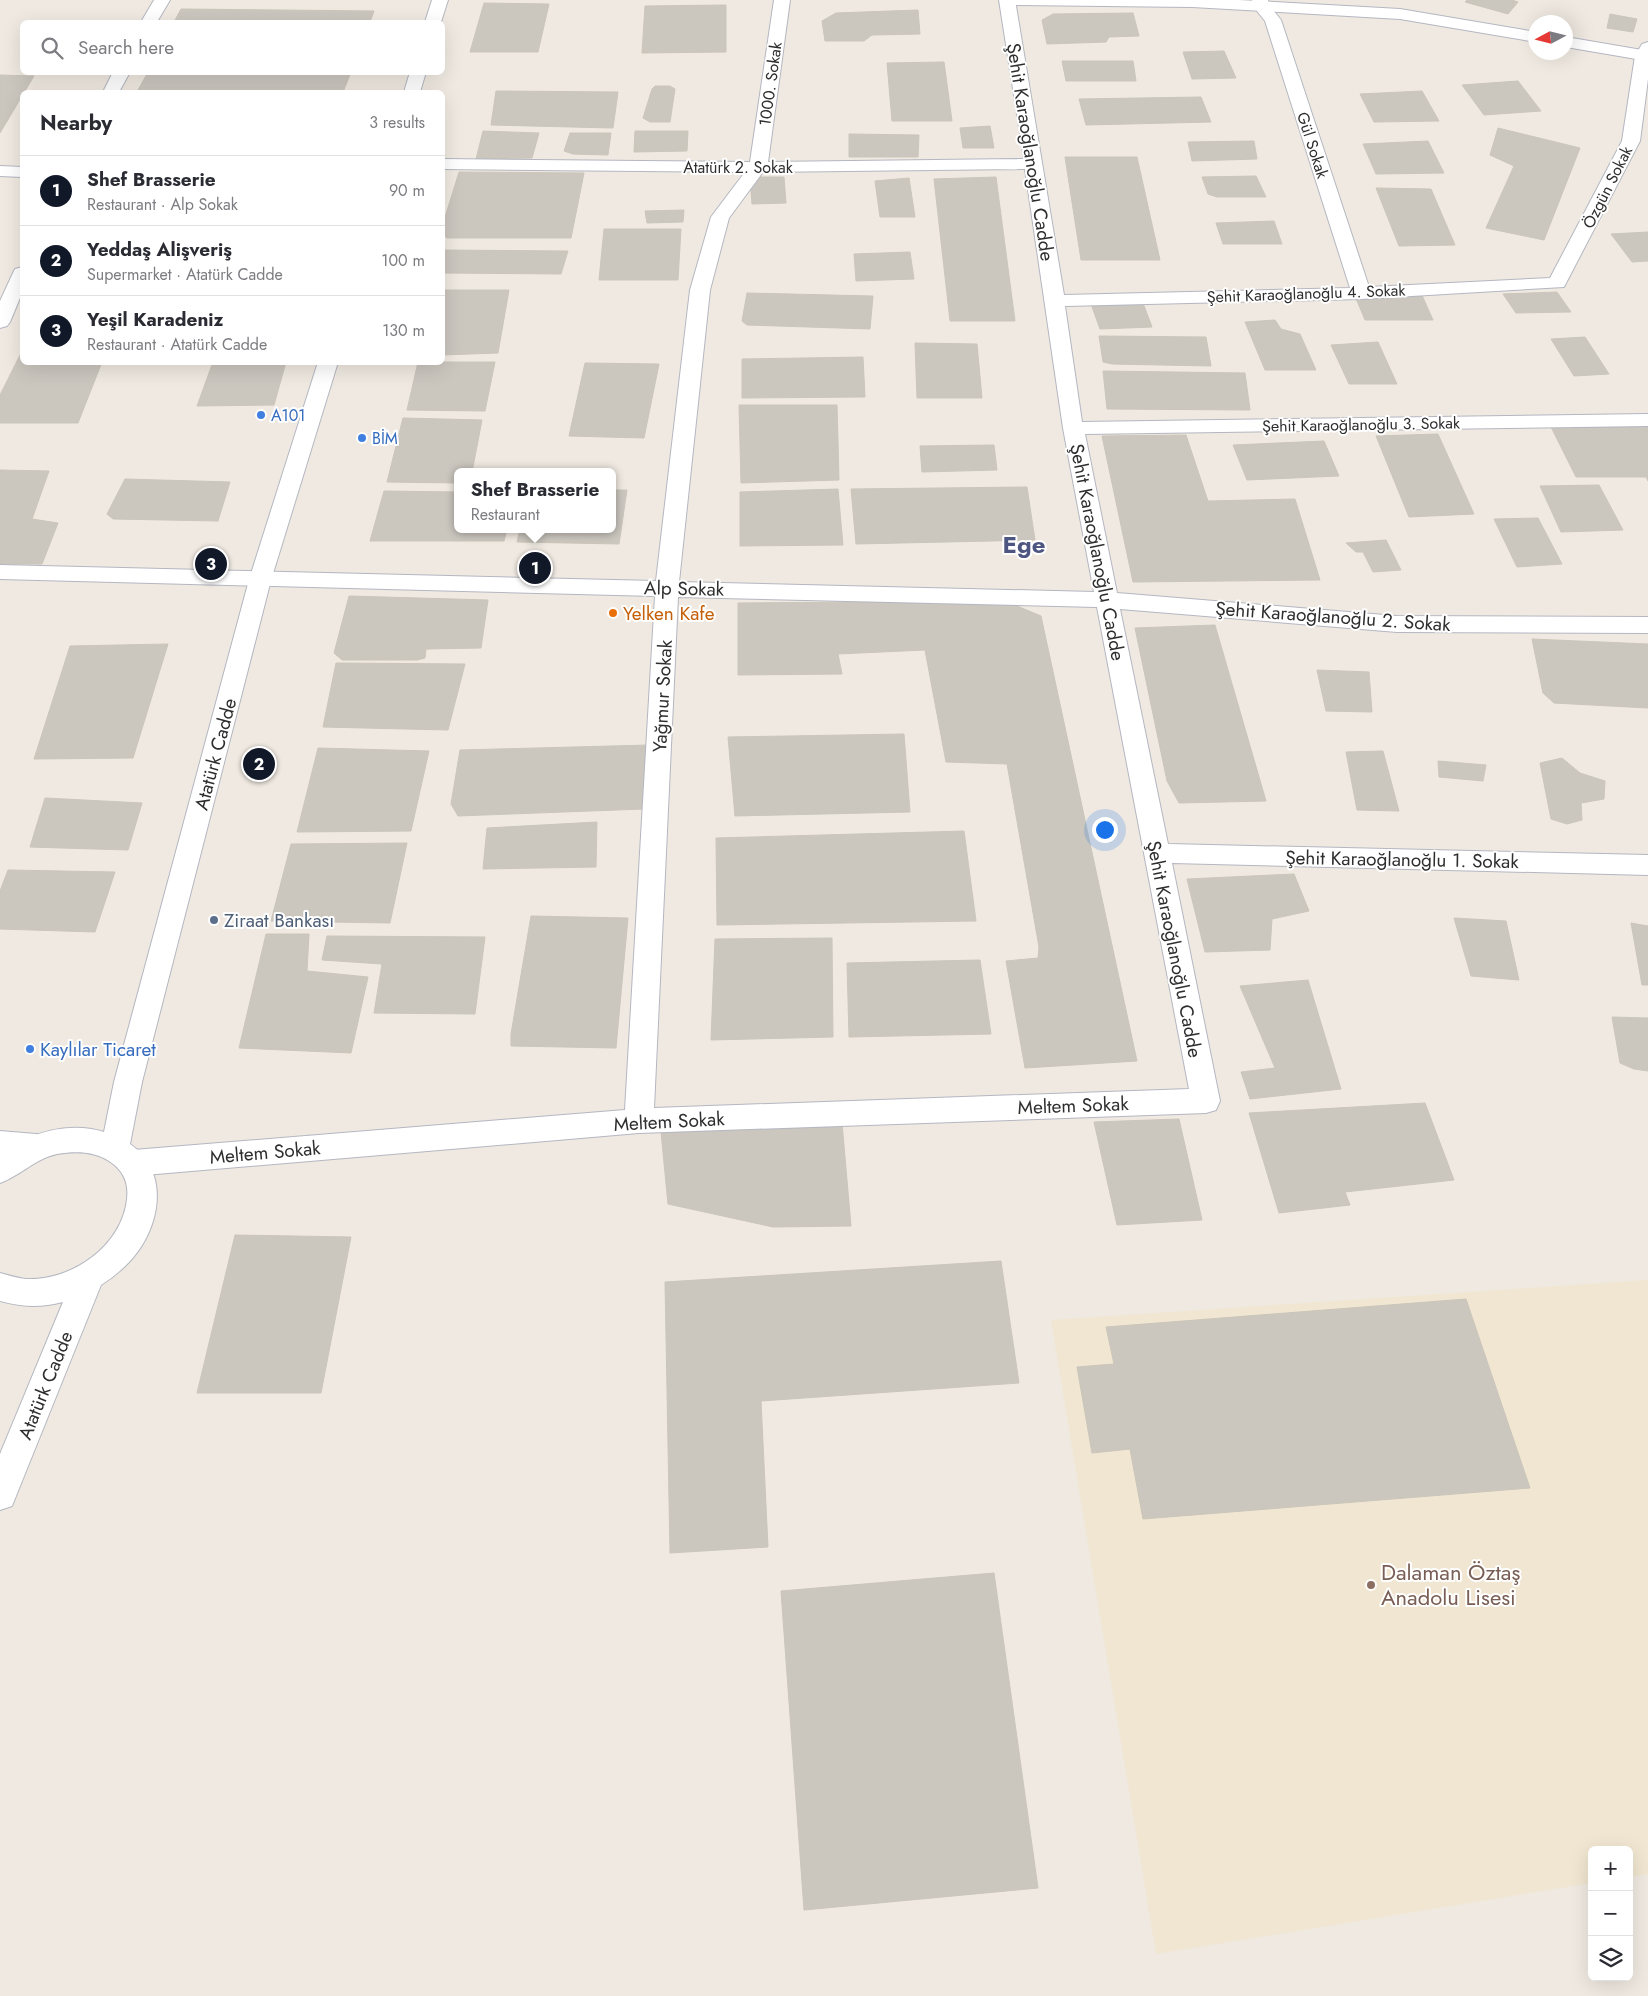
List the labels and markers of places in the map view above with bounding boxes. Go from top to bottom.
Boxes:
place label: A101 [271,404,306,427]
marker: A101 [255,409,267,421]
place label: BİM [372,427,398,450]
marker: BİM [356,432,368,444]
pin: 3 [195,545,227,583]
pin: 1 [519,549,551,587]
place label: Yelken Kafe [623,600,715,627]
marker: Yelken Kafe [607,607,619,619]
pin: 2 [243,745,275,783]
place label: Ziraat Bankası [224,907,334,934]
marker: Ziraat Bankası [208,914,220,926]
place label: Kaylılar Ticaret [40,1036,156,1063]
marker: Kaylılar Ticaret [24,1043,36,1055]
place label: Dalaman Öztaş Anadolu Lisesi [1381,1556,1520,1613]
marker: Dalaman Öztaş Anadolu Lisesi [1365,1579,1377,1591]

